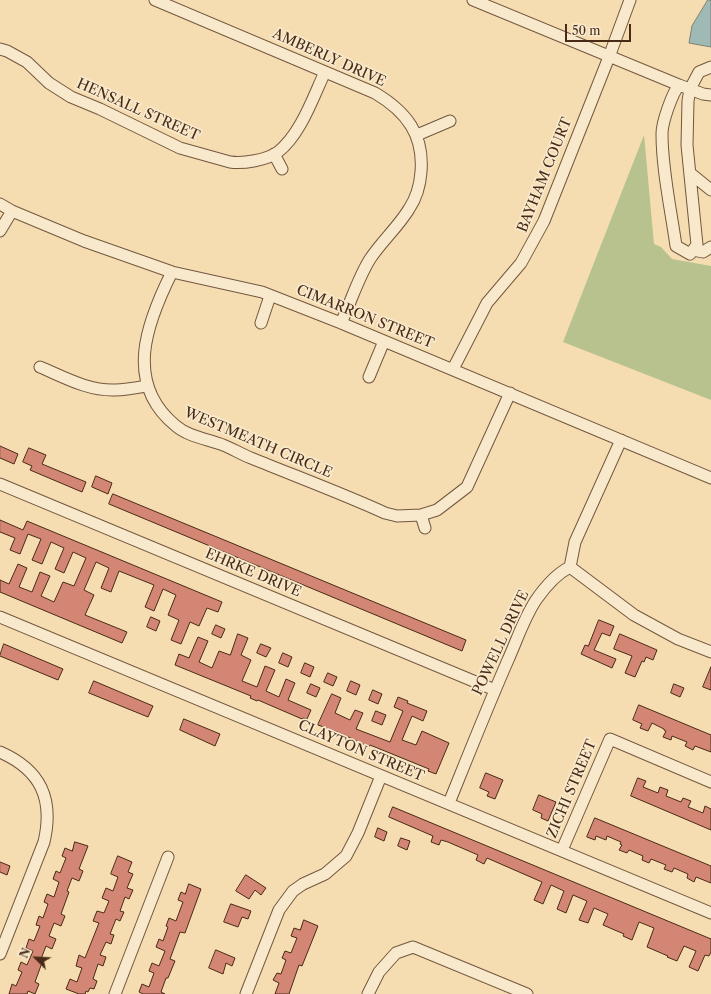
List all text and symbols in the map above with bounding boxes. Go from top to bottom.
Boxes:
scale bar [567,16,633,42]
text: 50 m [572,23,601,38]
street label: AMBERLY DRIVE [270,25,388,91]
street label: HENSALL STREET [74,75,202,145]
street label: BAYHAM COURT [514,115,576,235]
street label: CIMARRON STREET [294,282,436,352]
street label: WESTMEATH CIRCLE [182,404,334,482]
street label: EHRKE DRIVE [202,545,304,601]
street label: POWELL DRIVE [469,588,533,698]
street label: CLAYTON STREET [295,717,427,785]
street label: ZICHI STREET [544,737,600,841]
north arrow [16,938,56,978]
text: N [17,946,33,960]

